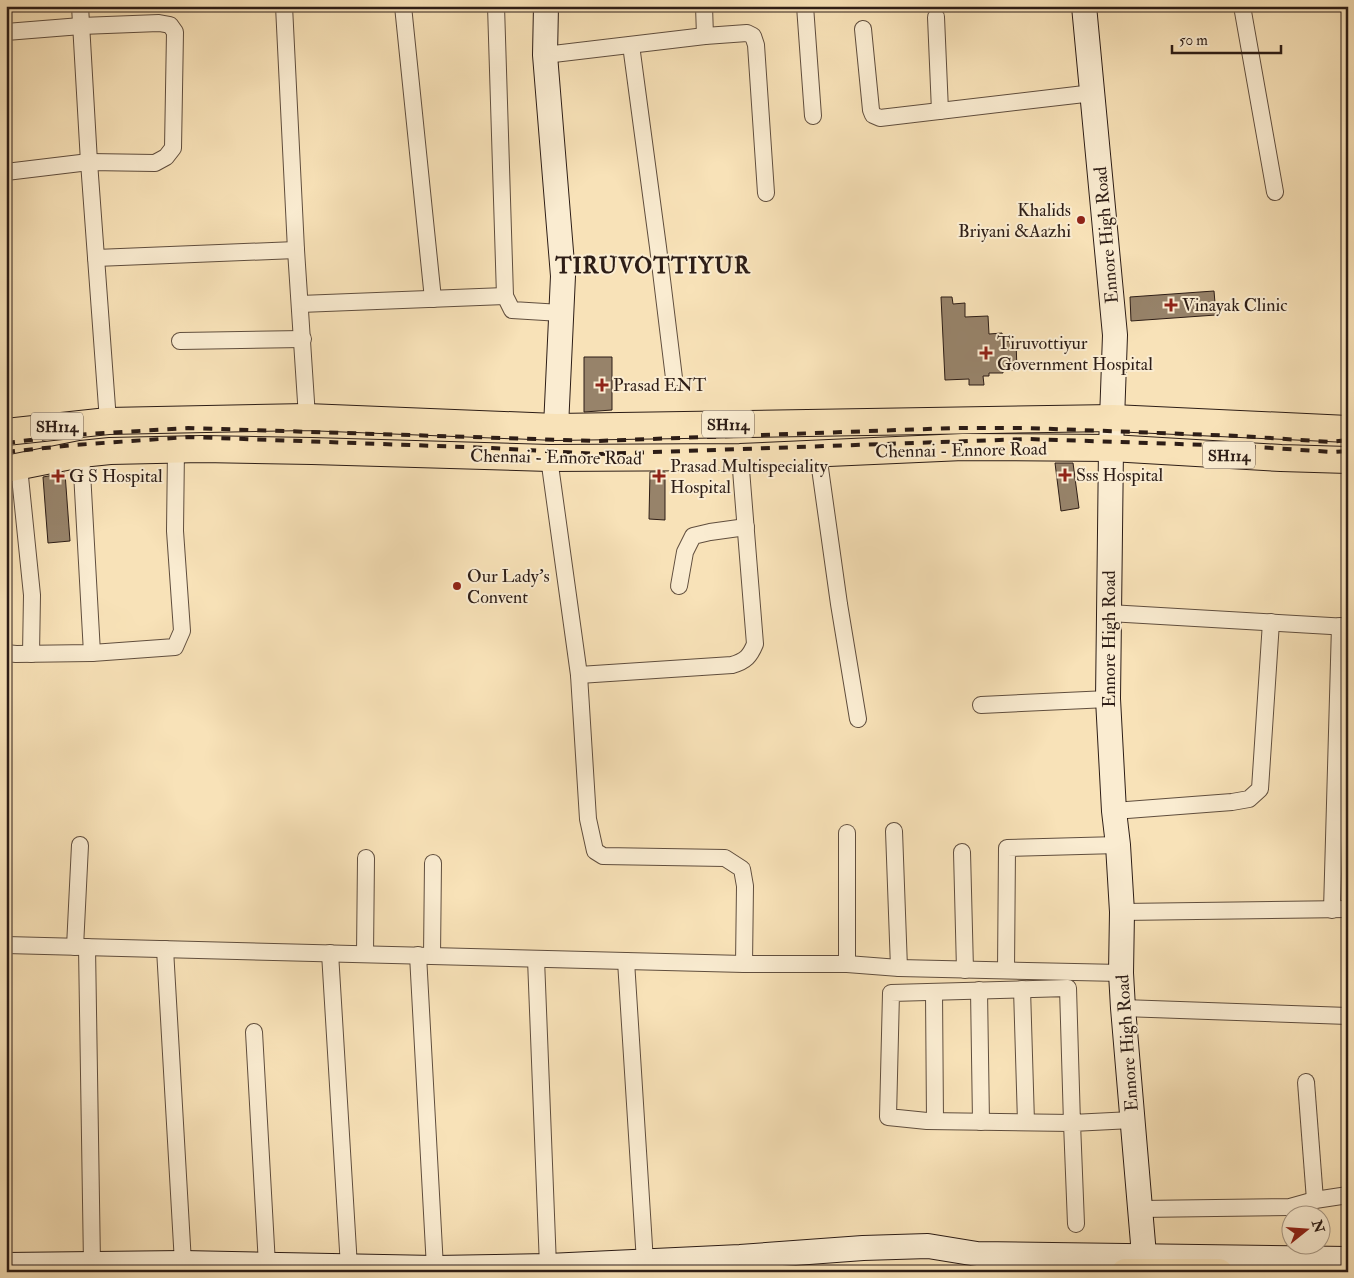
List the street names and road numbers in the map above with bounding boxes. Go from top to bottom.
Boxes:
street label: Ennore High Road [1089,165,1124,304]
road number: SH114 [702,410,754,438]
road number: SH114 [31,412,83,440]
street label: Chennai - Ennore Road [875,438,1047,463]
road number: SH114 [1203,442,1255,468]
street label: Chennai - Ennore Road [470,445,642,470]
street label: Ennore High Road [1098,570,1121,708]
street label: Ennore High Road [1111,974,1144,1112]

